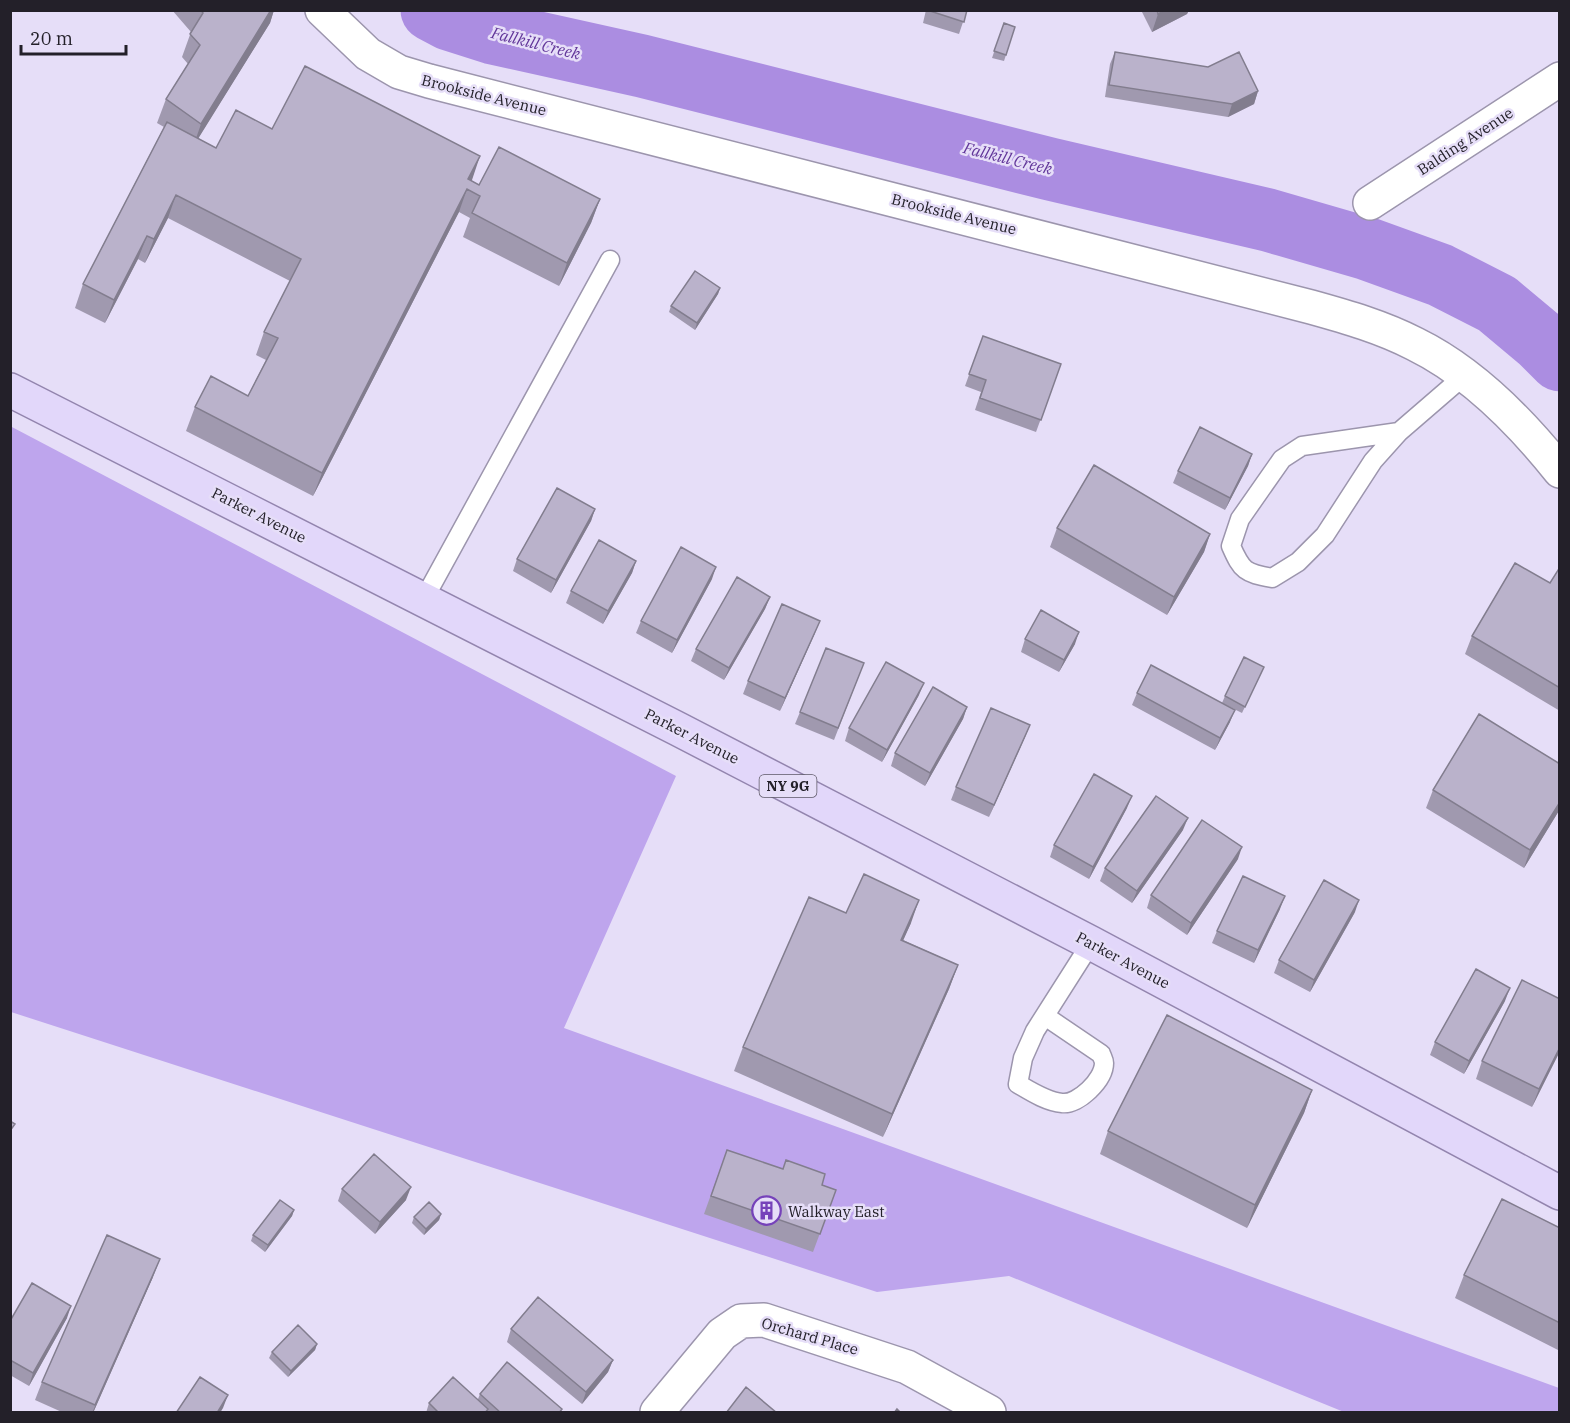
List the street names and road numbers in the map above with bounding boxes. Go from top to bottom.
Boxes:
street label: Brookside Avenue [420,70,548,120]
street label: Balding Avenue [1413,103,1517,179]
street label: Brookside Avenue [890,189,1018,239]
street label: Parker Avenue [209,483,309,547]
street label: Parker Avenue [642,704,742,768]
road number: NY 9G [760,775,816,797]
street label: Parker Avenue [1073,927,1173,993]
street label: Orchard Place [759,1313,861,1359]

